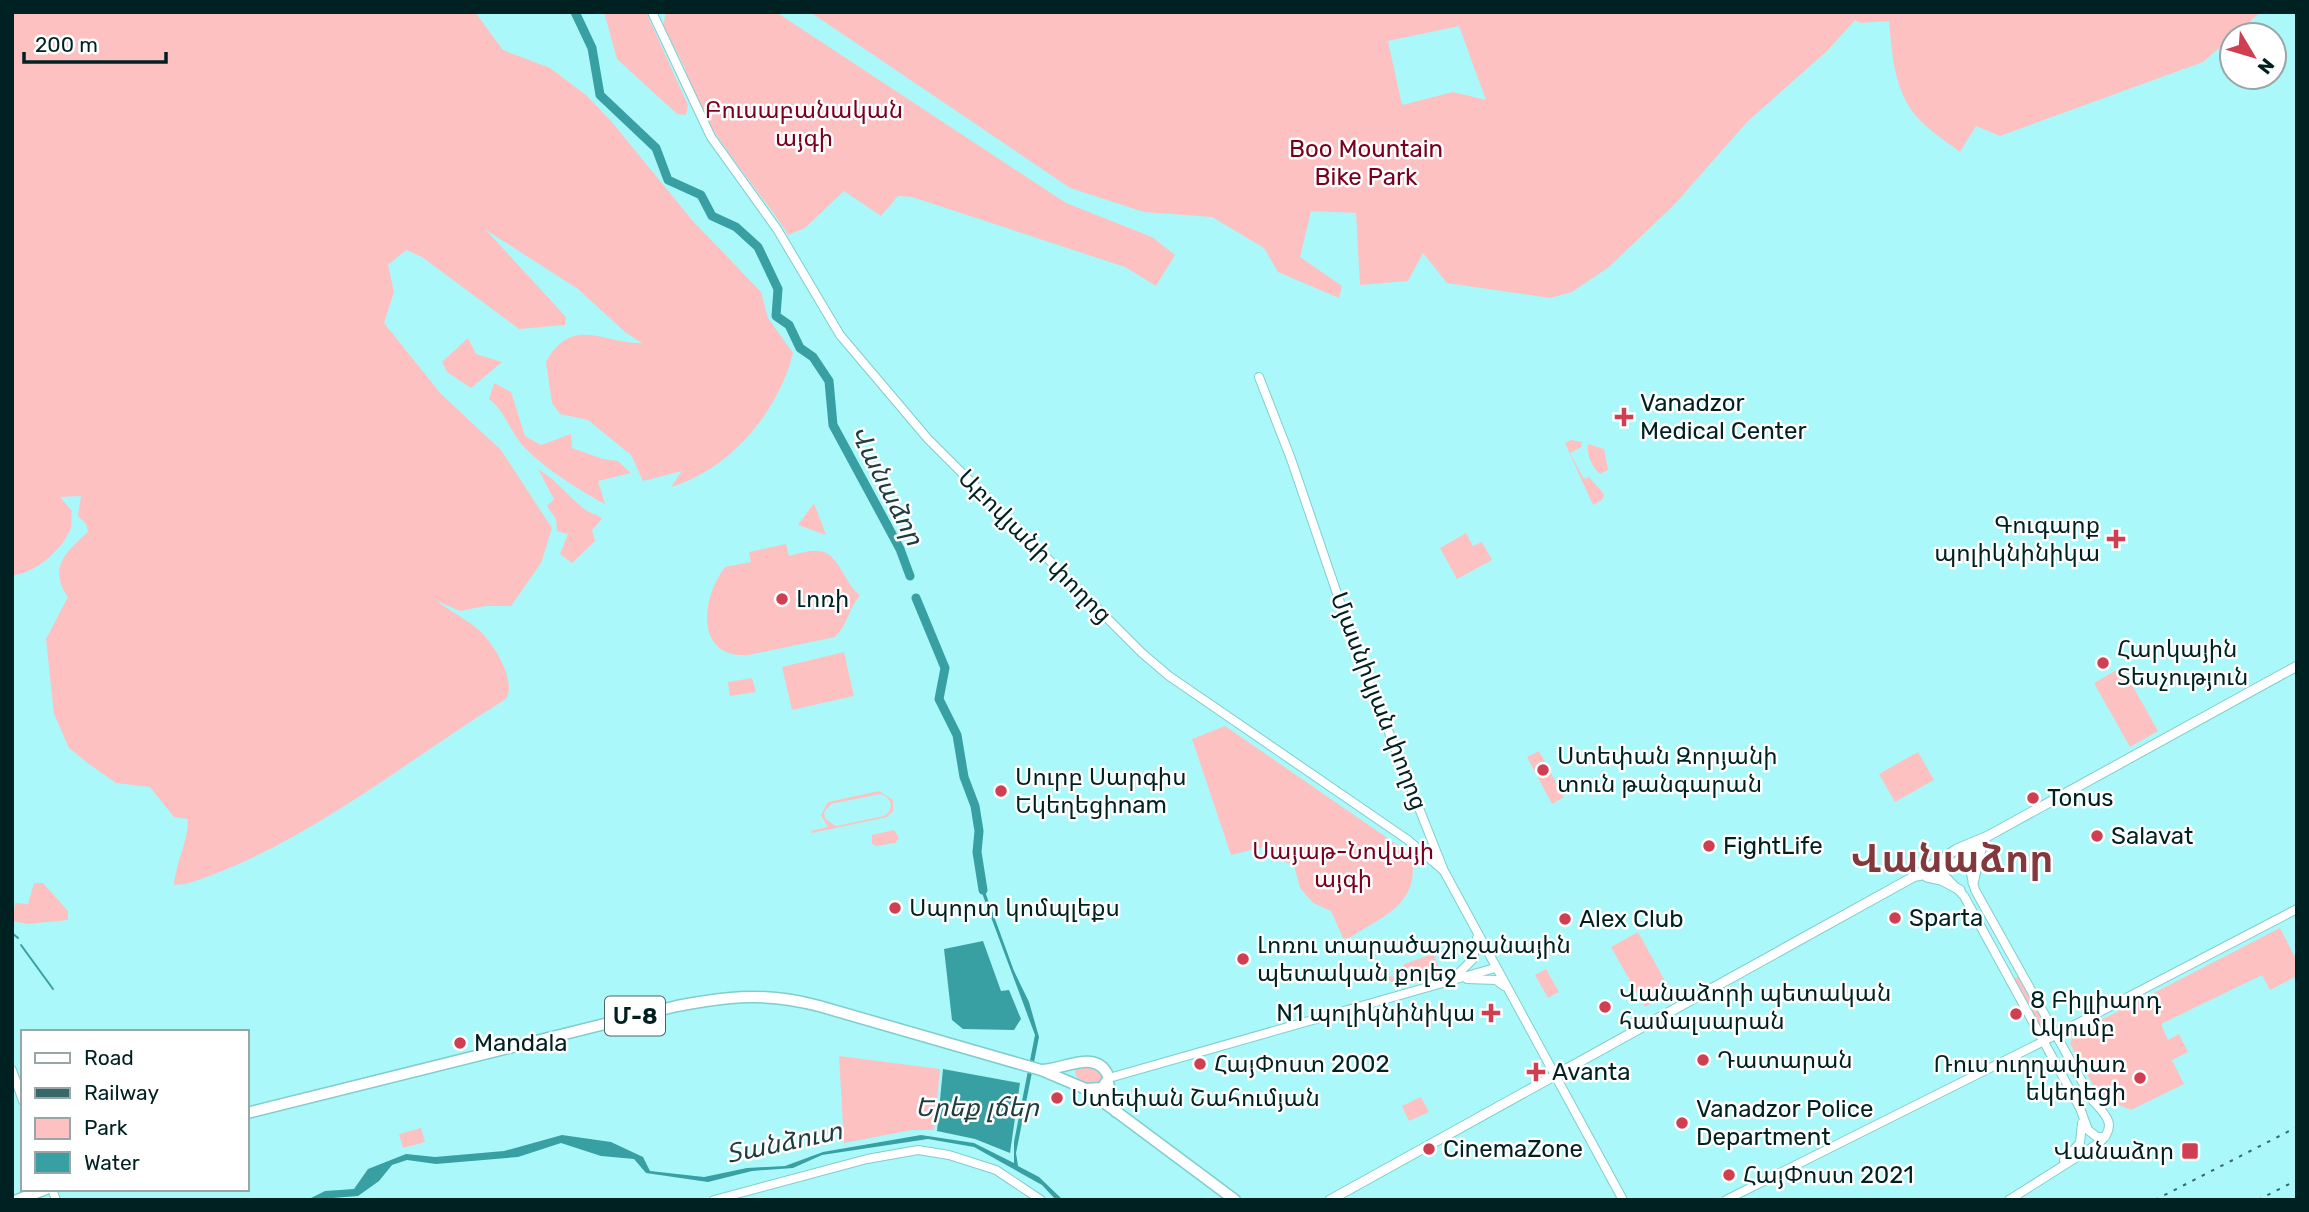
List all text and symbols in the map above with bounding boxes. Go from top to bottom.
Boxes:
scale bar [24,21,166,65]
north arrow [2218,21,2288,91]
text: 200 m [35,32,98,57]
text: N [2253,54,2279,79]
park label: Բուսաբանական այգի [705,96,903,152]
park label: Boo Mountain Bike Park [1289,135,1443,191]
place label: Vanadzor Medical Center [1640,389,1807,445]
marker: Vanadzor Medical Center [1614,407,1634,427]
water label: Վանաձոր [843,420,930,551]
street label: Աբովյանի փողոց [952,463,1118,629]
place label: Գուգարք պոլիկնինիկա [1934,511,2100,567]
marker: Գուգարք պոլիկնինիկա [2106,529,2126,549]
place label: Լոռի [796,585,849,613]
street label: Մյասնիկյան փողոց [1325,588,1433,814]
marker: Լոռի [774,591,790,607]
place label: Հարկային Տեսչություն [2117,635,2248,691]
marker: Հարկային Տեսչություն [2095,655,2111,671]
place label: Ստեփան Զորյանի տուն թանգարան [1557,742,1778,798]
marker: Ստեփան Զորյանի տուն թանգարան [1535,762,1551,778]
place label: Սուրբ Սարգիս Եկեղեցիnam [1015,763,1186,819]
marker: Սուրբ Սարգիս Եկեղեցիnam [993,783,1009,799]
place label: Tonus [2047,784,2114,812]
marker: Tonus [2025,790,2041,806]
place label: Salavat [2111,822,2193,850]
marker: Salavat [2089,828,2105,844]
place label: FightLife [1723,832,1823,860]
district label: Վանաձոր [1850,836,2054,882]
park label: Սայաթ-Նովայի այգի [1252,837,1434,893]
marker: FightLife [1701,838,1717,854]
place label: Սպորտ կոմպլեքս [909,894,1120,922]
marker: Սպորտ կոմպլեքս [887,900,903,916]
place label: Sparta [1909,904,1983,932]
place label: Alex Club [1579,905,1683,933]
marker: Sparta [1887,910,1903,926]
marker: Alex Club [1557,911,1573,927]
place label: Լոռու տարածաշրջանային պետական քոլեջ [1257,931,1571,987]
marker: Լոռու տարածաշրջանային պետական քոլեջ [1235,951,1251,967]
place label: Վանաձորի պետական համալսարան [1619,979,1891,1035]
place label: 8 Բիլլիարդ Ակումբ [2030,986,2162,1042]
road number: Մ-8 [605,996,665,1036]
place label: N1 պոլիկնինիկա [1276,999,1475,1027]
marker: Վանաձորի պետական համալսարան [1597,999,1613,1015]
marker: N1 պոլիկնինիկա [1481,1003,1501,1023]
marker: 8 Բիլլիարդ Ակումբ [2008,1006,2024,1022]
place label: Mandala [474,1029,567,1057]
legend [21,1030,248,1191]
marker: Mandala [452,1035,468,1051]
text: Road [84,1045,134,1070]
place label: Դատարան [1717,1046,1853,1074]
place label: ՀայՓոստ 2002 [1214,1050,1390,1078]
place label: Ռուս ուղղափառ եկեղեցի [1934,1050,2126,1106]
marker: Դատարան [1695,1052,1711,1068]
marker: ՀայՓոստ 2002 [1192,1056,1208,1072]
place label: Avanta [1552,1058,1630,1086]
marker: Avanta [1526,1062,1546,1082]
marker: Ռուս ուղղափառ եկեղեցի [2132,1070,2148,1086]
text: Railway [84,1080,159,1105]
place label: Ստեփան Շահումյան [1071,1084,1320,1112]
marker: Ստեփան Շահումյան [1049,1090,1065,1106]
water label: Երեք լճեր [915,1092,1040,1123]
place label: Vanadzor Police Department [1696,1095,1873,1151]
text: Park [84,1115,128,1140]
water label: Տանձուտ [723,1115,846,1170]
marker: Vanadzor Police Department [1674,1115,1690,1131]
place label: CinemaZone [1443,1135,1583,1163]
place label: Վանաձոր [2054,1137,2174,1165]
marker: CinemaZone [1421,1141,1437,1157]
marker: Վանաձոր [2180,1141,2200,1161]
text: Water [84,1150,140,1175]
place label: ՀայՓոստ 2021 [1743,1161,1914,1189]
marker: ՀայՓոստ 2021 [1721,1167,1737,1183]

